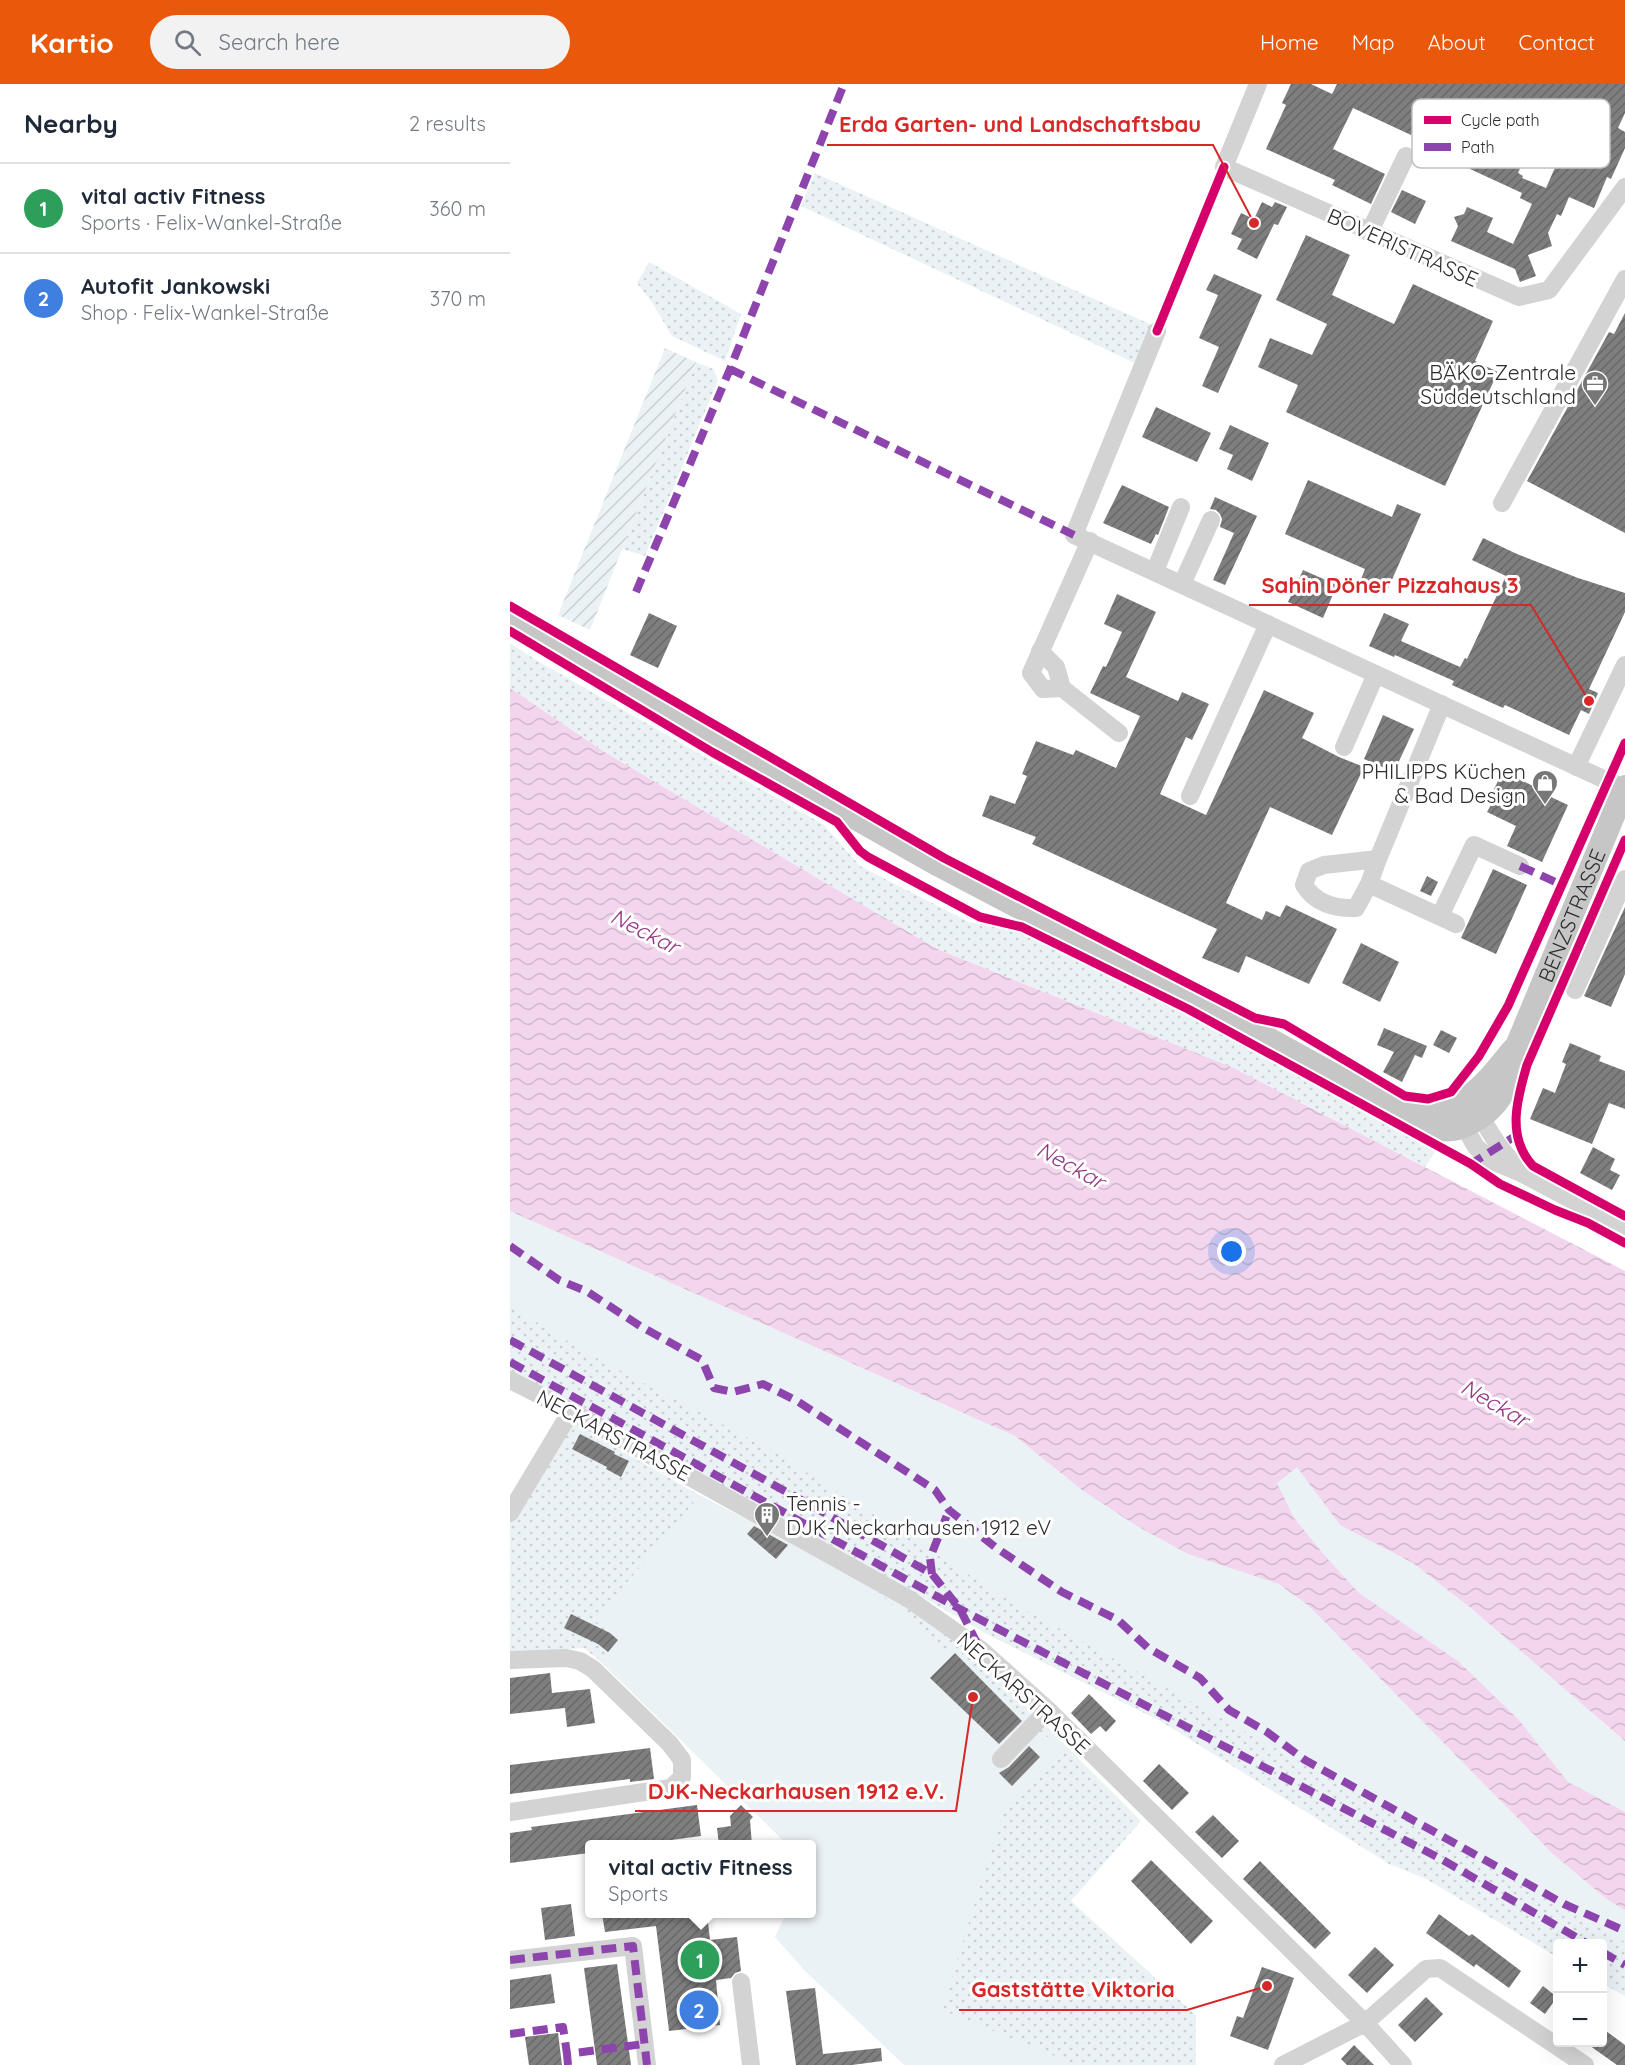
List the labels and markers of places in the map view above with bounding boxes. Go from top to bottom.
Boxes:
callout: Erda Garten- und Landschaftsbau [827,105,1213,145]
place label: BÄKO-Zentrale Süddeutschland [1420,359,1576,409]
office icon: BÄKO-Zentrale Süddeutschland [1580,369,1610,407]
callout: Sahin Döner Pizzahaus 3 [1249,565,1531,605]
place label: PHILIPPS Küchen & Bad Design [1361,758,1526,808]
shop icon: PHILIPPS Küchen & Bad Design [1530,768,1560,806]
place label: Tennis - DJK-Neckarhausen 1912 eV [786,1490,1051,1540]
building icon: Tennis - DJK-Neckarhausen 1912 eV [752,1500,782,1538]
callout: DJK-Neckarhausen 1912 e.V. [635,1771,956,1811]
pin: 1 [680,1938,720,1982]
callout: Gaststätte Viktoria [959,1970,1187,2010]
pin: 2 [680,1988,718,2032]

